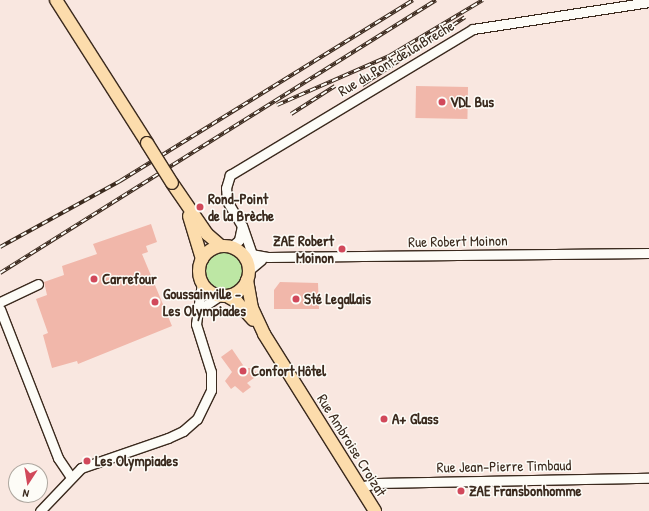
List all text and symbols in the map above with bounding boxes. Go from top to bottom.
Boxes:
street label: Rue du Pont de la Breche [335,16,457,100]
place label: VDL Bus [450,93,494,111]
marker: VDL Bus [437,97,447,107]
place label: Rond-Point de la Brèche [208,189,274,224]
marker: Rond-Point de la Brèche [195,202,205,212]
place label: ZAE Robert Moinon [273,231,334,266]
street label: Rue Robert Moinon [408,231,508,251]
marker: ZAE Robert Moinon [337,244,347,254]
place label: Carrefour [102,270,157,288]
marker: Carrefour [89,274,99,284]
place label: Goussainville - Les Olympiades [163,284,246,319]
place label: Sté Legallais [304,290,371,308]
marker: Sté Legallais [291,294,301,304]
marker: Goussainville - Les Olympiades [150,297,160,307]
place label: Confort Hôtel [251,362,326,380]
marker: Confort Hôtel [238,366,248,376]
street label: Rue Ambroise Croizat [313,391,391,499]
place label: A+ Glass [392,410,439,428]
marker: A+ Glass [379,414,389,424]
place label: Les Olympiades [95,452,178,470]
marker: Les Olympiades [82,456,92,466]
street label: Rue Jean-Pierre Timbaud [437,456,571,476]
north arrow [8,463,48,503]
place label: ZAE Fransbonhomme [469,482,582,500]
text: N [21,486,30,501]
marker: ZAE Fransbonhomme [456,486,466,496]

